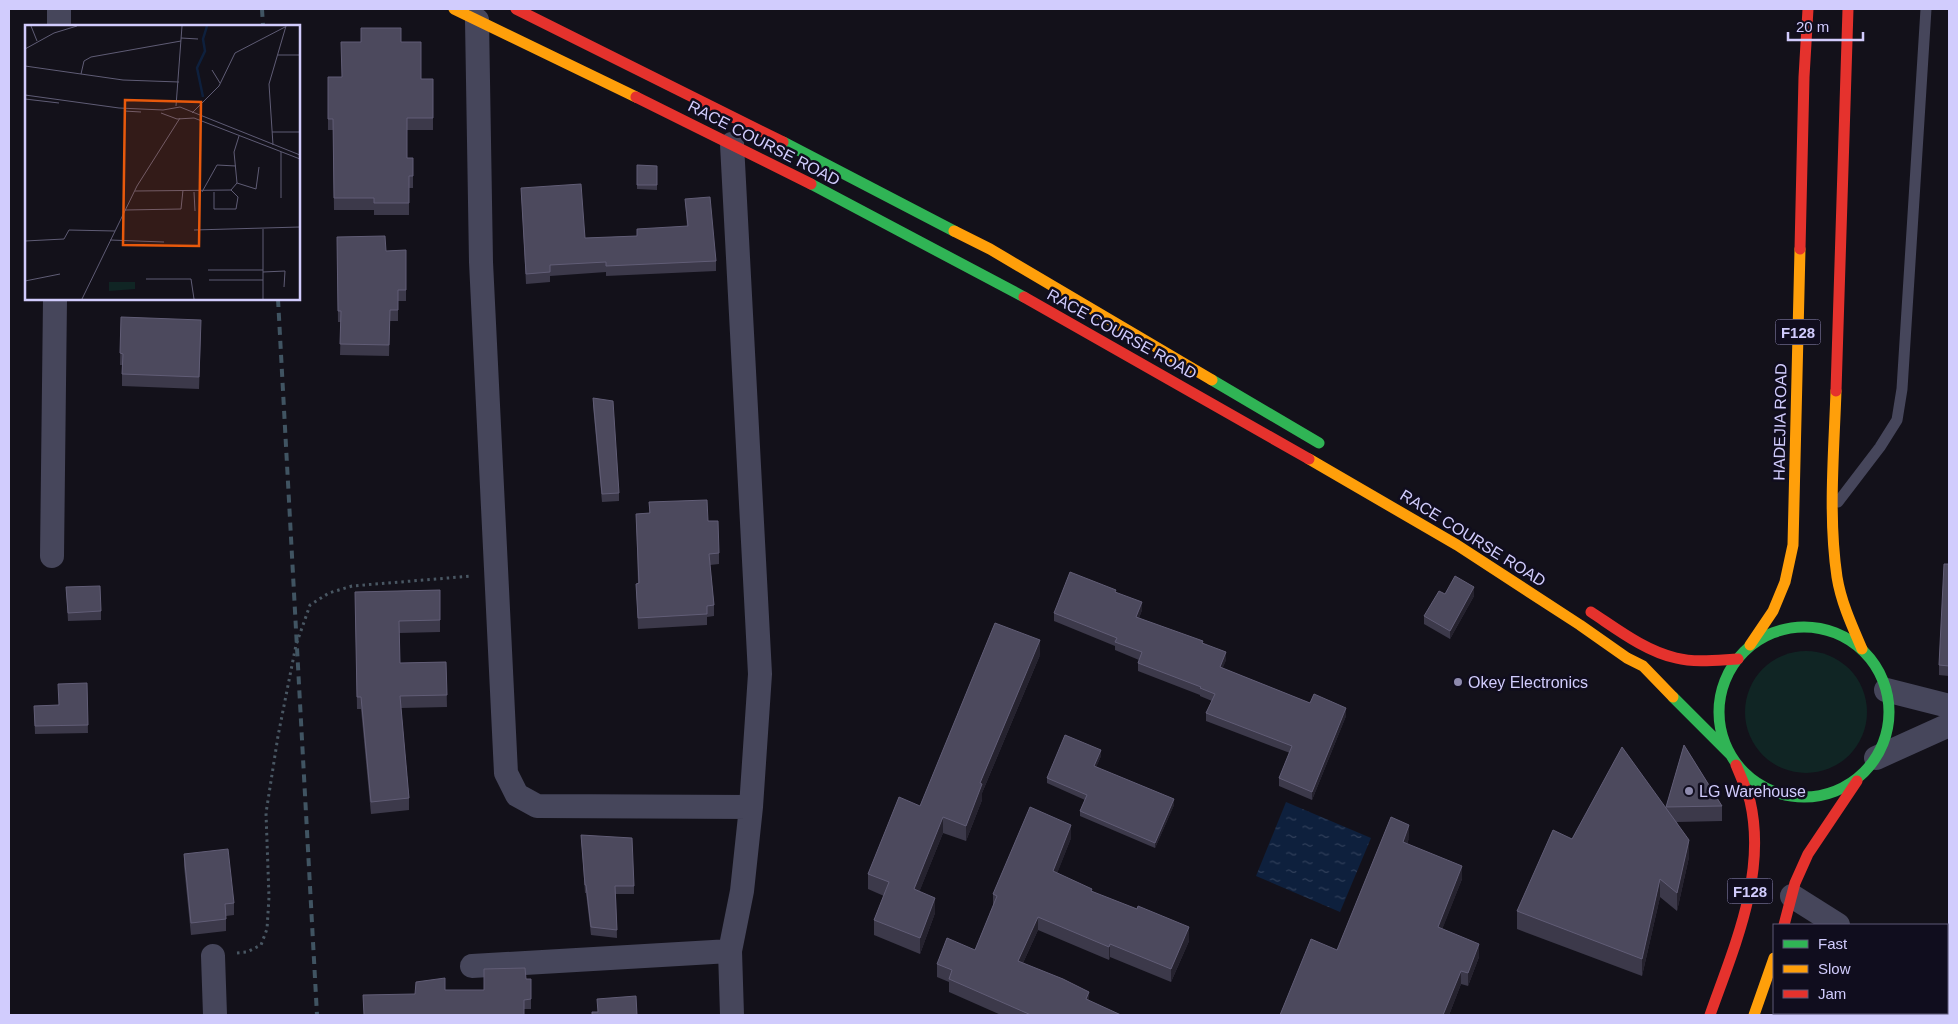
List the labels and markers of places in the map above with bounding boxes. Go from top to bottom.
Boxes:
place label: Okey Electronics [1468,674,1588,691]
marker: Okey Electronics [1452,676,1464,688]
place label: LG Warehouse [1699,783,1806,800]
marker: LG Warehouse [1683,785,1695,797]

